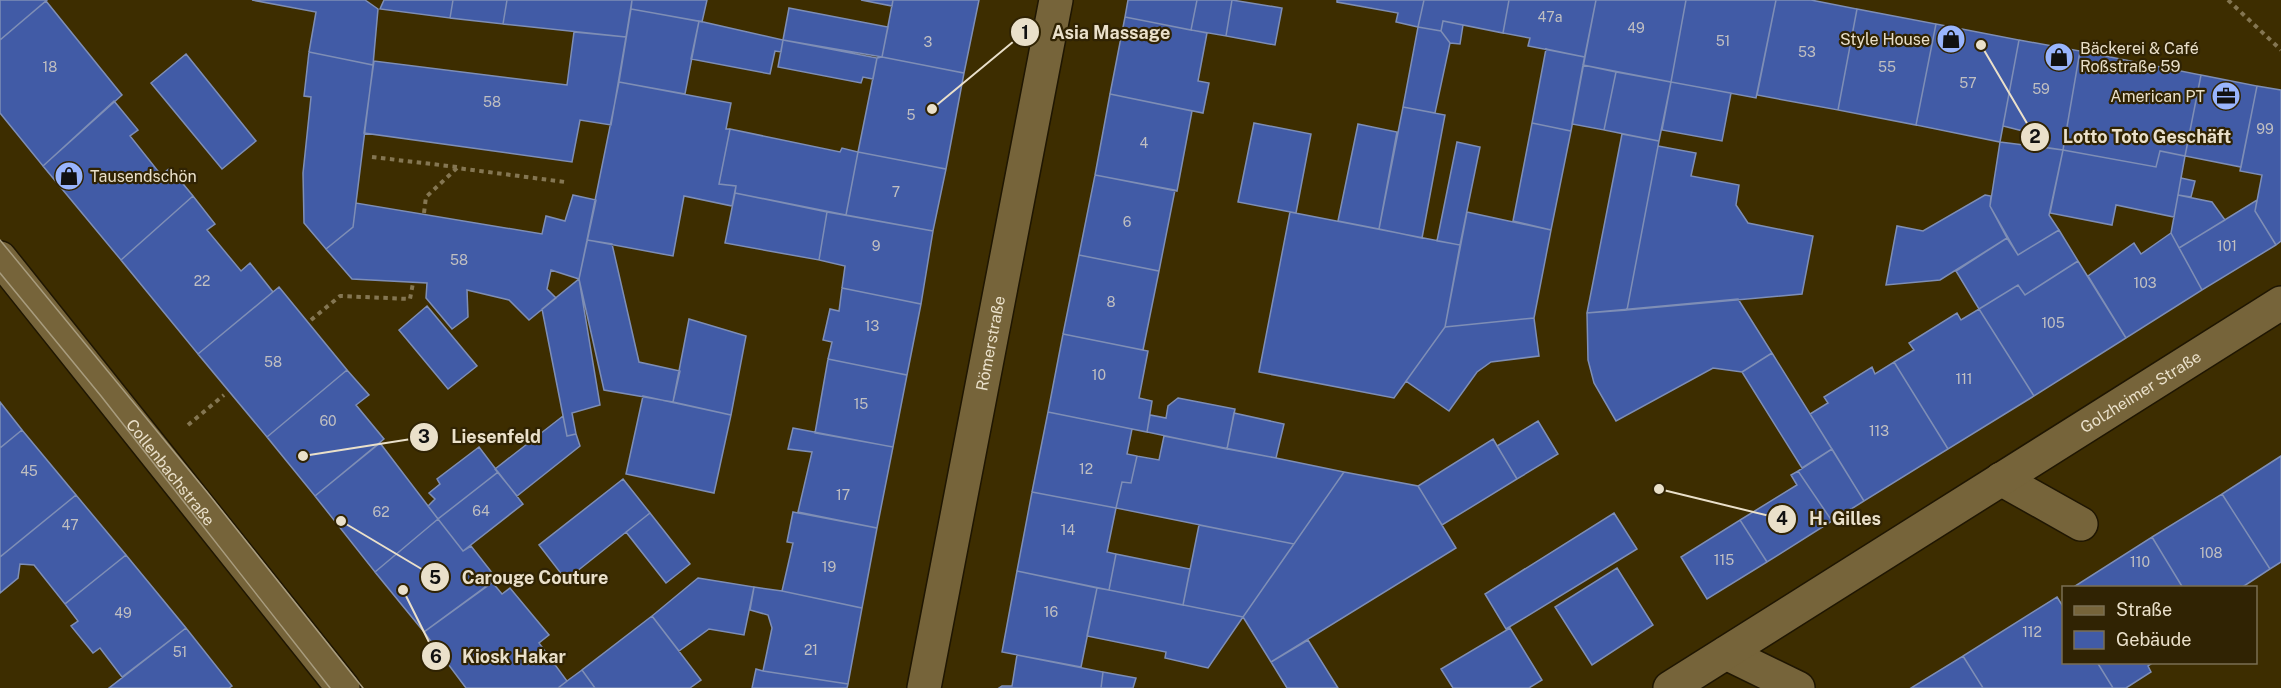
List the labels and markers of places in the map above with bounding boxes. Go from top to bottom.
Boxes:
callout: Asia Massage [1010,14,1182,50]
shop icon: Style House [1935,23,1967,55]
place label: Style House [1840,30,1930,49]
place label: Bäckerei & Café Roßstraße 59 [2080,39,2199,76]
shop icon: Bäckerei & Café Roßstraße 59 [2043,41,2075,73]
office icon: American PT [2210,80,2242,112]
place label: American PT [2110,87,2206,106]
callout: Lotto Toto Geschäft [2020,119,2243,155]
shop icon: Tausendschön [53,160,85,192]
place label: Tausendschön [90,167,197,186]
callout: Liesenfeld [409,419,553,455]
callout: H. Gilles [1767,501,1893,537]
callout: Carouge Couture [420,559,621,595]
callout: Kiosk Hakar [421,638,578,674]

